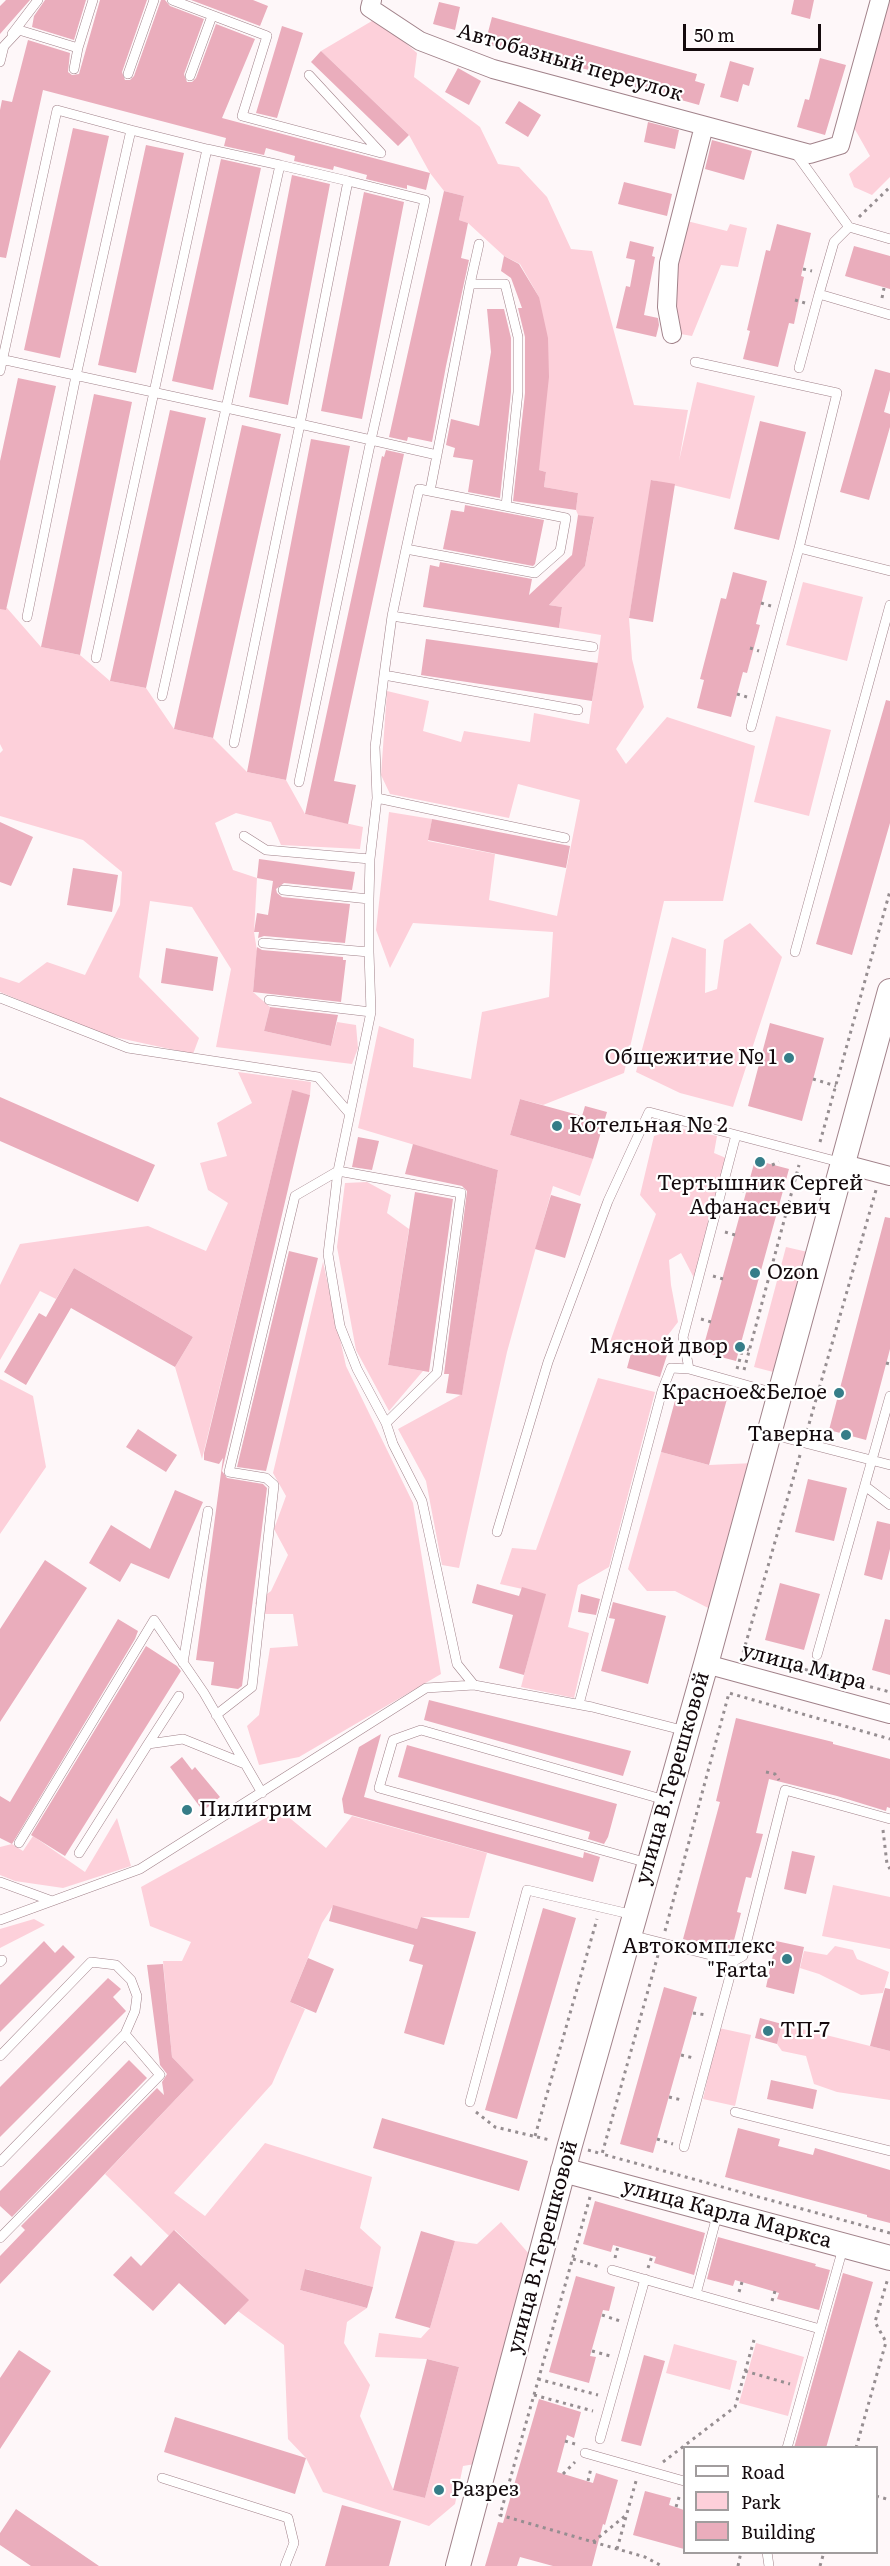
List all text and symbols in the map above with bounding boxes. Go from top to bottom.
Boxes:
scale bar [686,12,824,50]
street label: Автобазный переулок [454,19,686,107]
text: 50 m [694,21,735,48]
place label: Общежитие № 1 [605,1045,777,1071]
marker: Общежитие № 1 [782,1051,796,1065]
place label: Котельная № 2 [569,1113,728,1139]
marker: Котельная № 2 [550,1119,564,1133]
marker: Тертышник Сергей Афанасьевич [753,1155,767,1169]
place label: Тертышник Сергей Афанасьевич [657,1171,863,1221]
place label: Ozon [767,1260,819,1286]
marker: Ozon [748,1266,762,1280]
place label: Мясной двор [589,1334,728,1360]
marker: Мясной двор [733,1340,747,1354]
place label: Красное&Белое [661,1380,827,1406]
marker: Красное&Белое [832,1386,846,1400]
place label: Таверна [747,1422,834,1448]
marker: Таверна [839,1428,853,1442]
street label: улица Мира [739,1638,869,1696]
street label: улица В.Терешковой [631,1669,715,1887]
place label: Пилигрим [199,1797,312,1823]
marker: Пилигрим [180,1803,194,1817]
place label: Автокомплекс "Farta" [622,1934,775,1984]
marker: Автокомплекс "Farta" [780,1952,794,1966]
place label: ТП-7 [780,2018,830,2044]
marker: ТП-7 [761,2024,775,2038]
street label: улица В.Терешковой [502,2138,584,2356]
street label: улица Карла Маркса [620,2174,834,2254]
legend [683,2446,878,2554]
text: Road [741,2458,785,2485]
place label: Разрез [451,2477,519,2503]
marker: Разрез [432,2483,446,2497]
text: Park [741,2488,780,2515]
text: Building [741,2518,815,2545]

